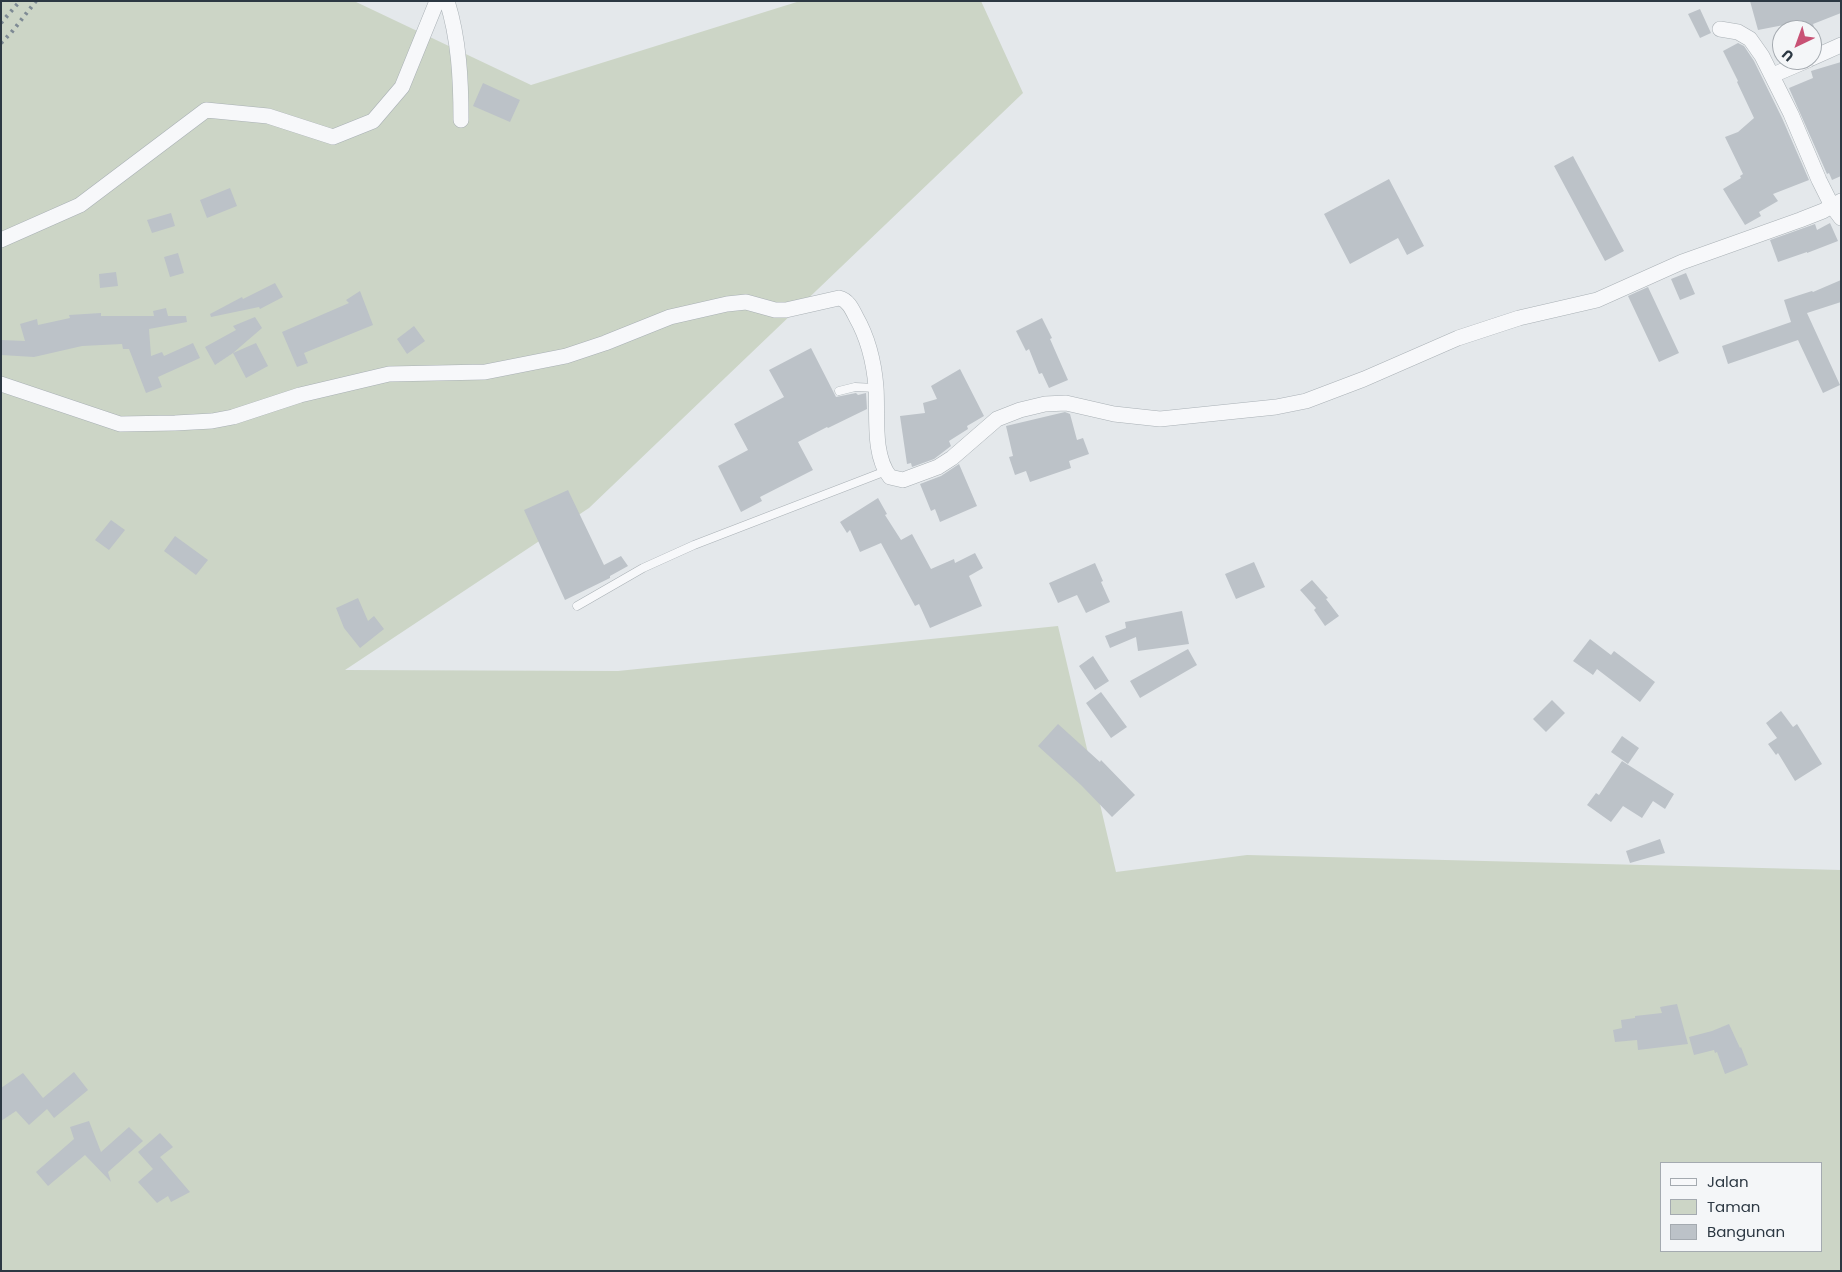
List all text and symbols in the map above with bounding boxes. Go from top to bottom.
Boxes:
north arrow [1772,20,1822,70]
text: U [1777,45,1798,66]
legend [1660,1162,1822,1252]
text: Jalan [1707,1171,1749,1192]
text: Taman [1707,1196,1760,1217]
text: Bangunan [1707,1221,1785,1242]

